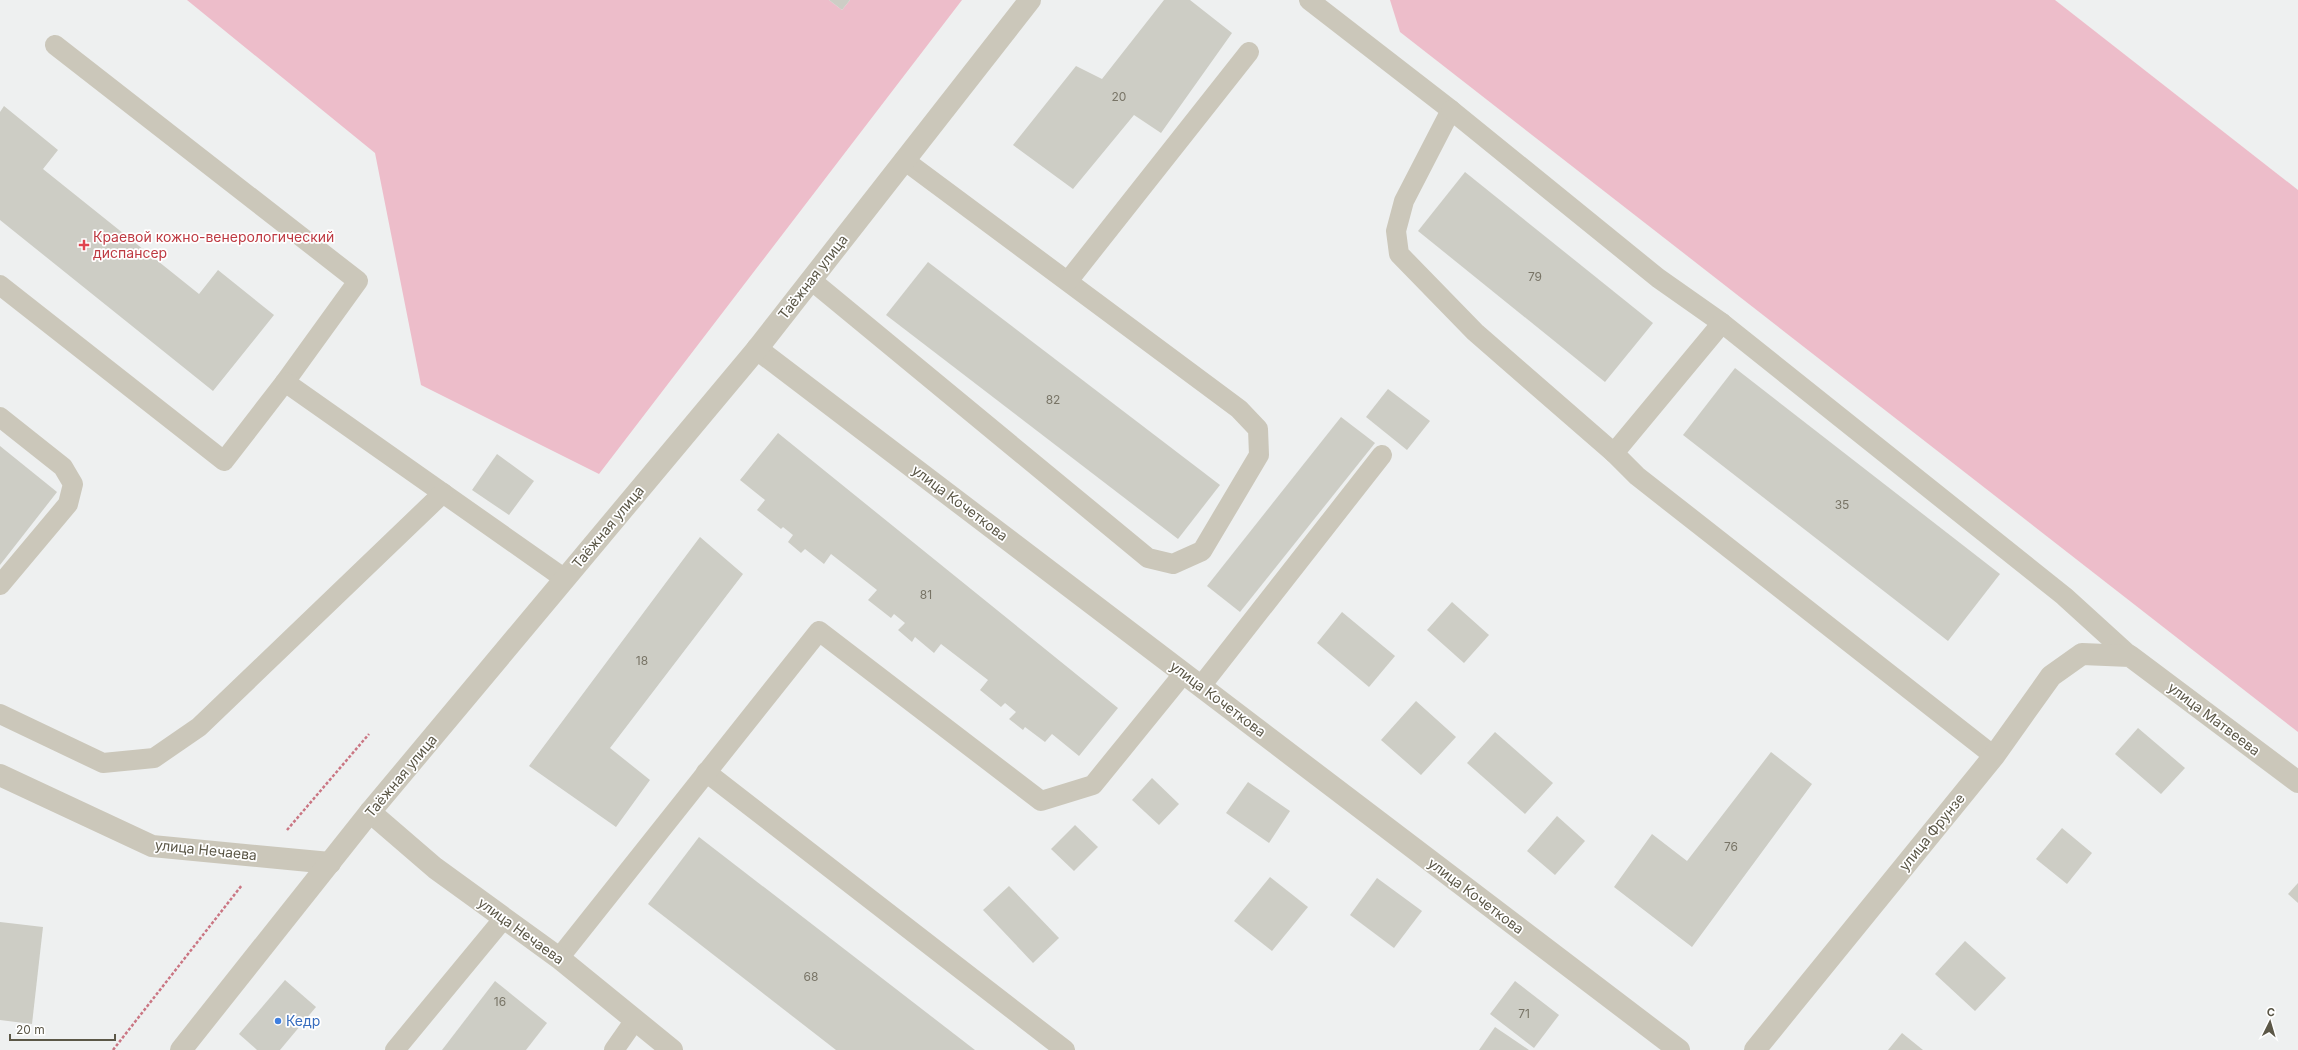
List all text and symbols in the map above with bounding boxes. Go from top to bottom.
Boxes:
house number: 20 [1112,89,1126,104]
place label: Краевой кожно-венерологический диспансер [93,228,334,261]
street label: Таёжная улица [774,231,851,322]
marker: Краевой кожно-венерологический диспансер [78,239,90,251]
house number: 79 [1528,269,1542,284]
house number: 82 [1046,392,1060,407]
street label: улица Кочеткова [909,461,1012,544]
street label: Таёжная улица [568,482,647,571]
house number: 35 [1835,497,1849,512]
house number: 81 [920,587,932,602]
house number: 18 [636,653,648,668]
street label: улица Кочеткова [1167,657,1270,740]
street label: улица Матвеева [2165,678,2264,759]
street label: Таёжная улица [361,731,440,820]
street label: улица Фрунзе [1895,789,1968,874]
street label: улица Нечаева [154,836,258,863]
house number: 76 [1724,839,1738,854]
street label: улица Кочеткова [1425,854,1528,937]
street label: улица Нечаева [475,894,568,968]
house number: 68 [804,969,818,984]
house number: 16 [494,994,506,1009]
north arrow [2250,1002,2290,1042]
text: С [2266,1005,2276,1019]
house number: 71 [1518,1006,1530,1021]
place label: Кедр [286,1012,320,1029]
scale bar [10,1016,115,1042]
marker: Кедр [273,1016,283,1026]
text: 20 m [16,1022,45,1037]

